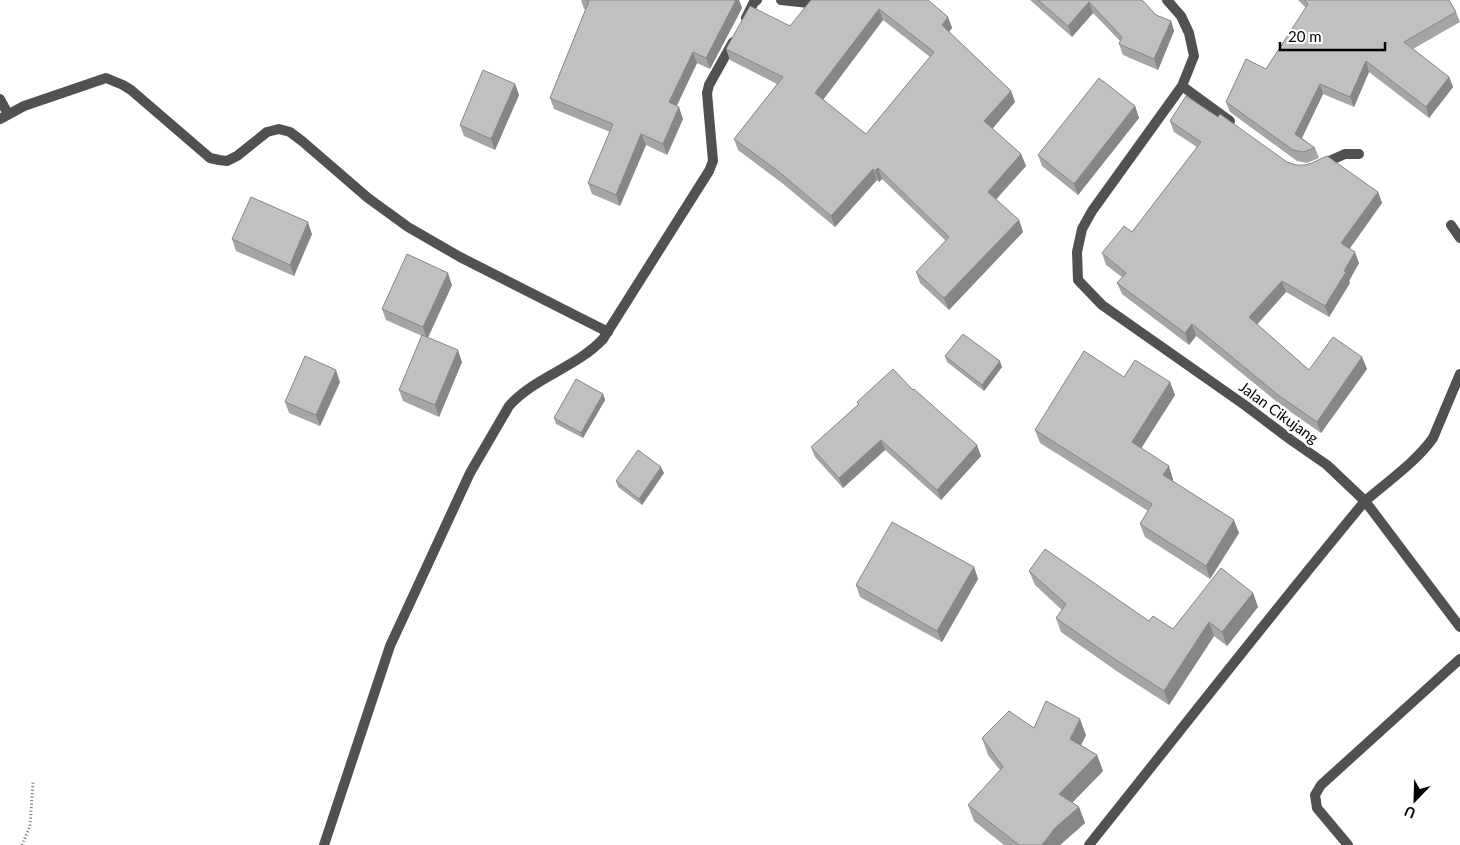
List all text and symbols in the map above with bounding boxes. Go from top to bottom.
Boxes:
scale bar [1280,20,1385,52]
text: 20 m [1288,27,1322,45]
street label: Jalan Cikujang [1236,377,1322,447]
north arrow [1390,775,1440,825]
text: U [1402,803,1418,822]

